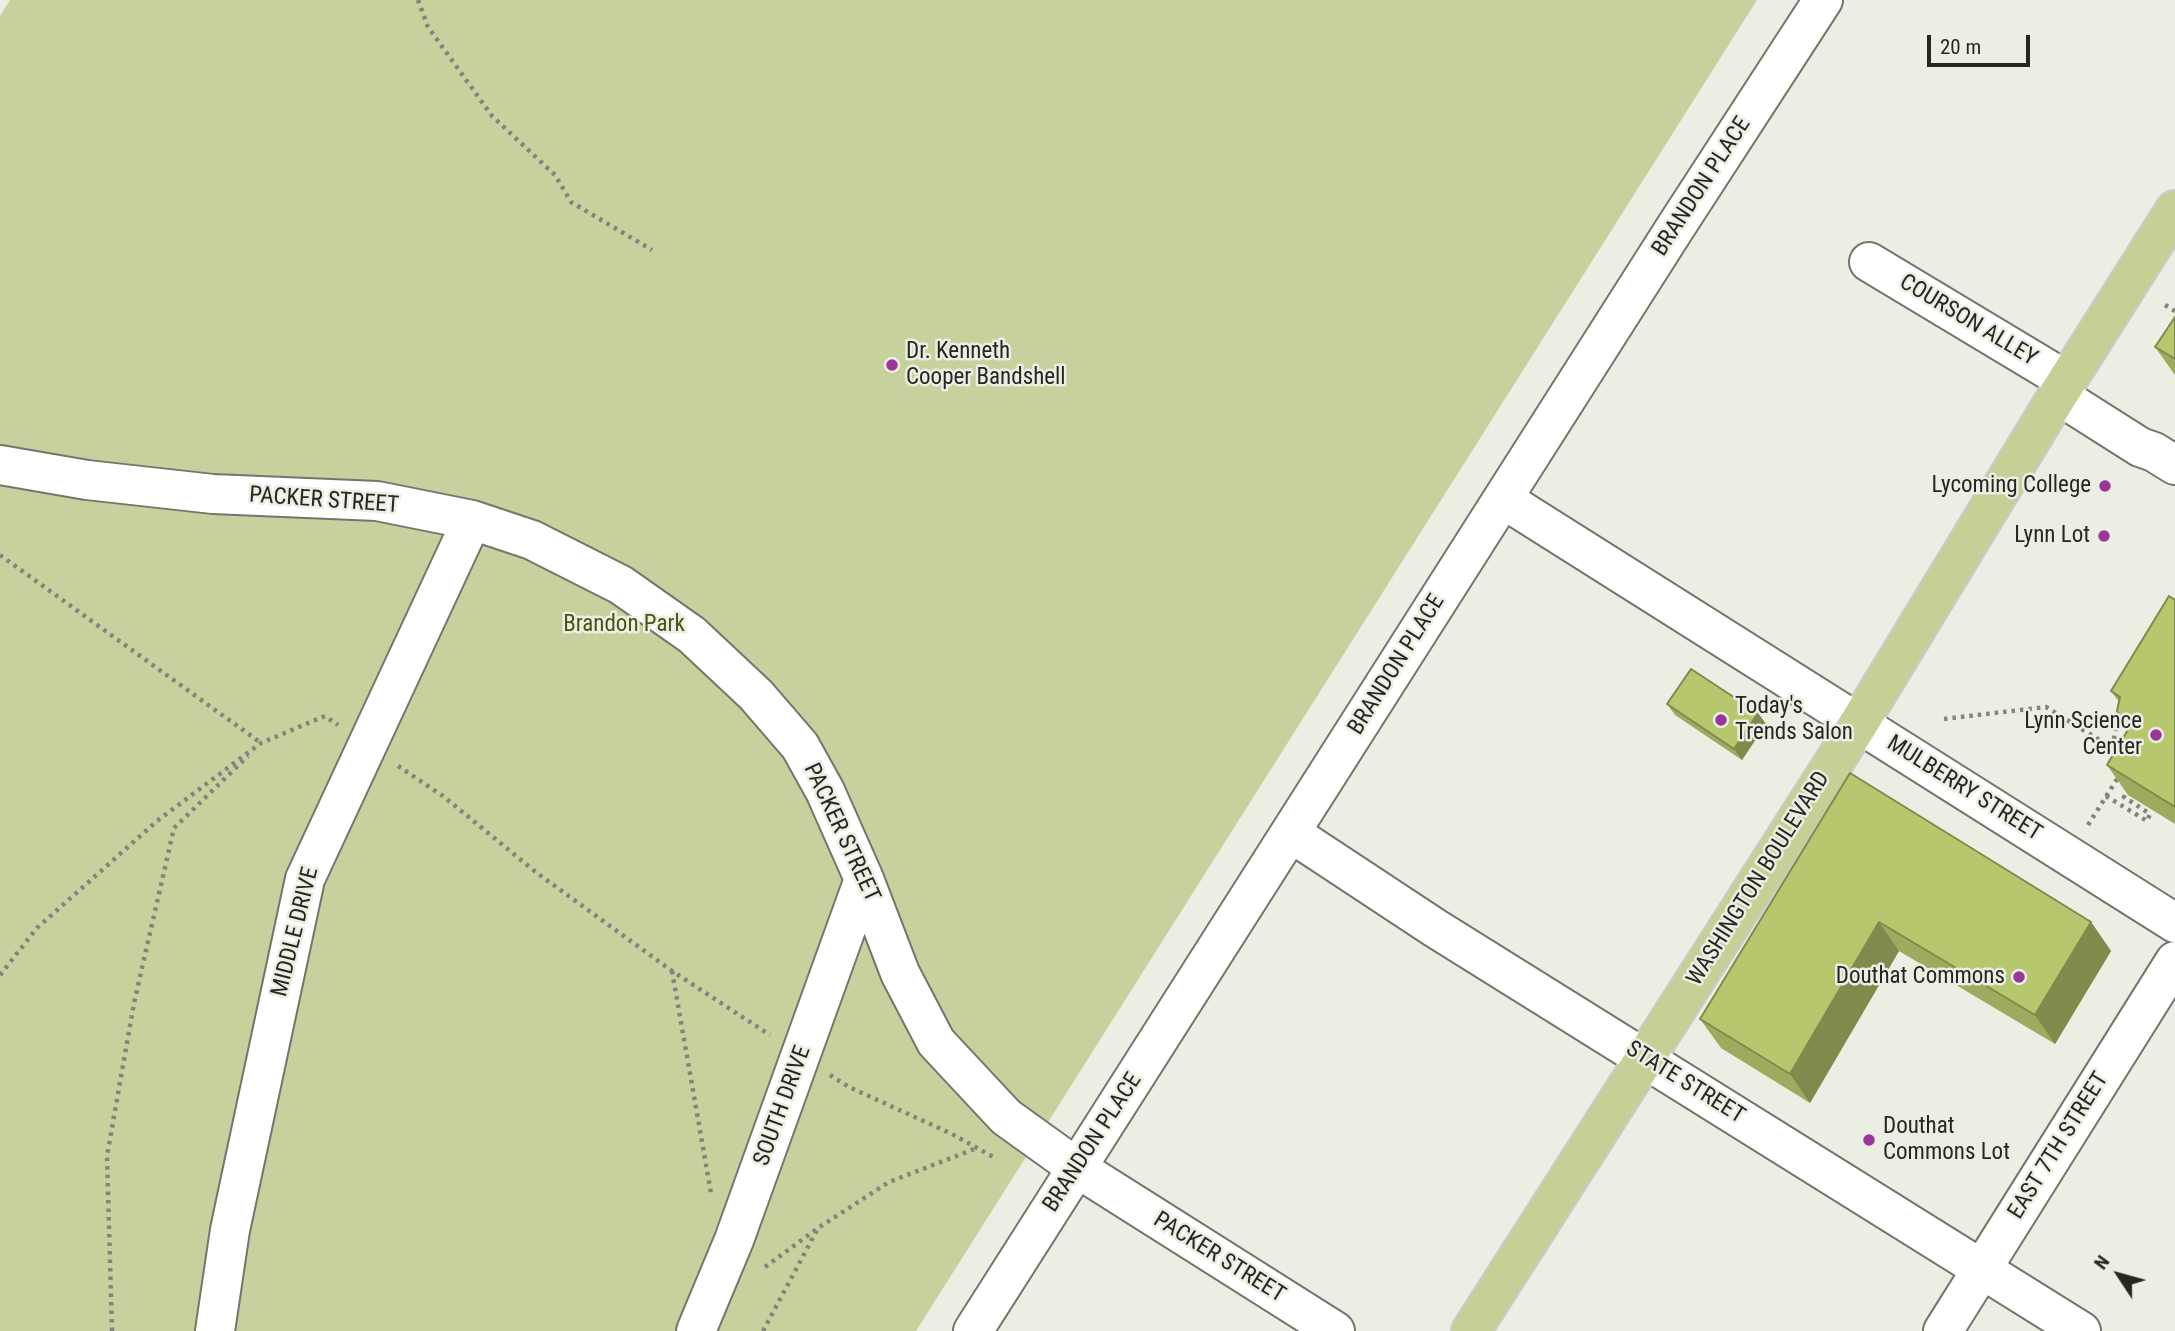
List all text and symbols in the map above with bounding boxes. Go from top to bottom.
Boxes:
scale bar [1930,21,2033,65]
text: 20 m [1940,35,1981,59]
street label: BRANDON PLACE [1647,112,1757,262]
street label: COURSON ALLEY [1894,269,2042,373]
place label: Dr. Kenneth Cooper Bandshell [906,338,1066,392]
marker: Dr. Kenneth Cooper Bandshell [884,357,900,373]
place label: Lycoming College [1932,472,2091,500]
marker: Lycoming College [2097,478,2113,494]
street label: PACKER STREET [248,482,400,520]
place label: Lynn Lot [2014,522,2090,550]
marker: Lynn Lot [2096,528,2112,544]
street label: BRANDON PLACE [1343,590,1451,740]
park label: Brandon Park [563,611,685,639]
place label: Today's Trends Salon [1735,693,1853,747]
place label: Lynn Science Center [2024,708,2142,762]
marker: Today's Trends Salon [1713,712,1729,728]
marker: Lynn Science Center [2148,727,2164,743]
street label: MULBERRY STREET [1881,730,2047,848]
street label: PACKER STREET [797,759,885,907]
street label: WASHINGTON BOULEVARD [1682,767,1836,991]
street label: MIDDLE DRIVE [267,864,325,1000]
place label: Douthat Commons [1836,963,2005,991]
marker: Douthat Commons [2011,969,2027,985]
street label: STATE STREET [1621,1036,1749,1130]
street label: SOUTH DRIVE [749,1042,817,1170]
street label: EAST 7TH STREET [2003,1067,2115,1225]
street label: BRANDON PLACE [1038,1068,1148,1218]
place label: Douthat Commons Lot [1883,1113,2010,1167]
marker: Douthat Commons Lot [1861,1132,1877,1148]
street label: PACKER STREET [1148,1207,1290,1309]
north arrow [2084,1240,2154,1310]
text: N [2089,1251,2114,1274]

